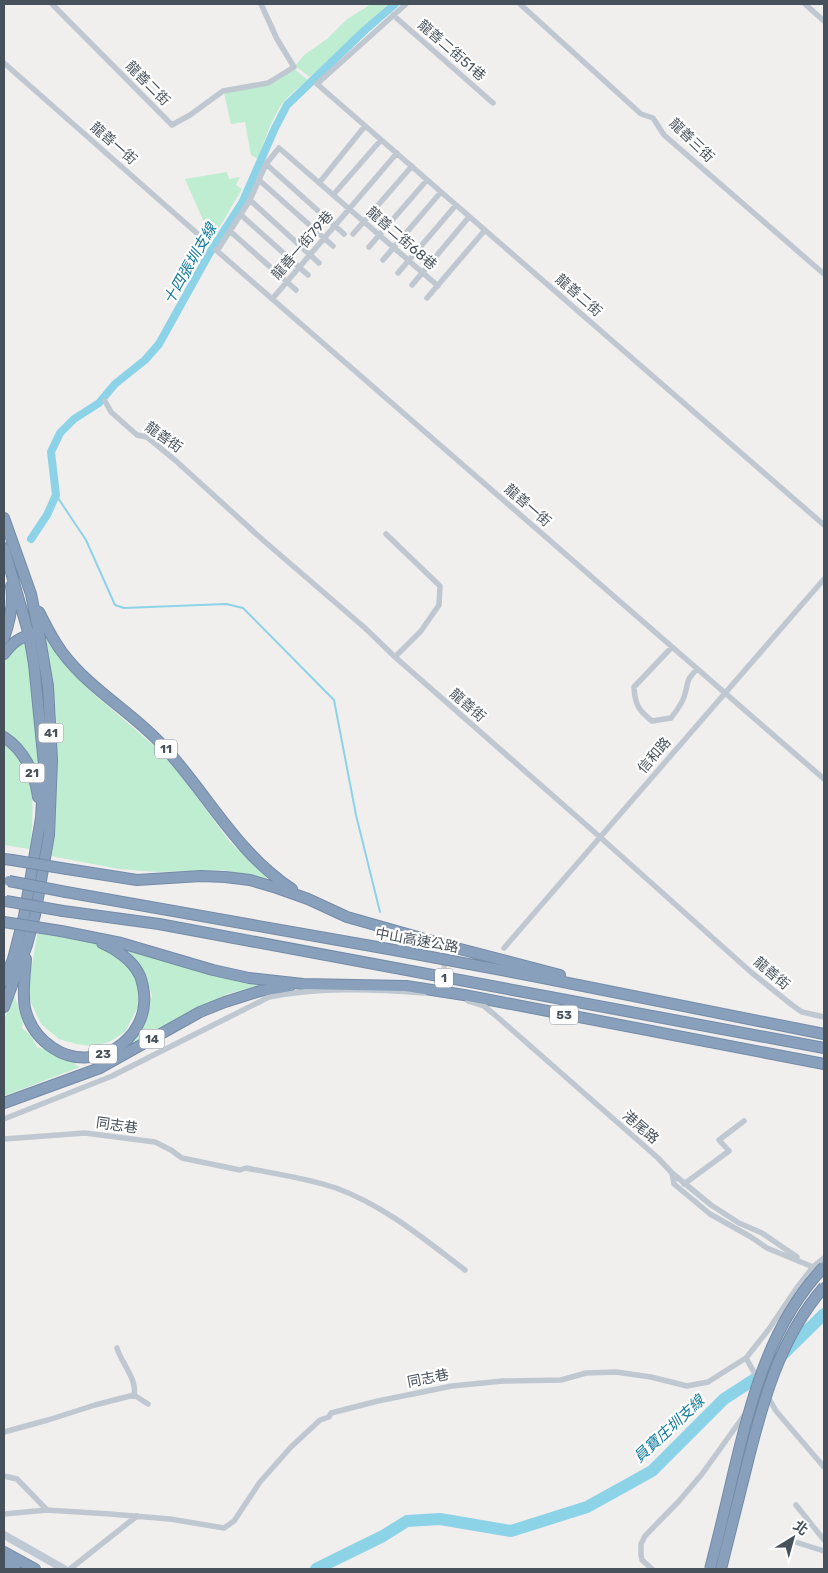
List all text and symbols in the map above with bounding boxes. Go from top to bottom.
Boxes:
street label: 龍善二街51巷 [414,16,489,84]
street label: 龍善二街 [122,58,173,109]
street label: 龍善三街 [666,115,718,166]
street label: 龍善一街 [87,119,140,168]
street label: 龍善二街68巷 [363,203,440,273]
street label: 龍善一街79巷 [268,207,337,283]
water label: 十四張圳支線 [160,219,221,307]
street label: 龍善二街 [552,271,605,320]
street label: 龍善街 [142,418,186,456]
street label: 龍善一街 [501,481,554,530]
street label: 龍善街 [446,685,489,726]
road number: 41 [38,724,64,742]
street label: 信和路 [634,734,675,777]
road number: 11 [155,740,177,759]
road number: 21 [20,764,44,782]
street label: 中山高速公路 [374,925,460,956]
street label: 龍善街 [750,953,793,993]
road number: 1 [435,968,453,988]
road number: 53 [550,1006,578,1024]
road number: 14 [140,1030,164,1048]
road number: 23 [89,1044,117,1064]
street label: 港尾路 [619,1107,662,1148]
street label: 同志巷 [95,1114,139,1137]
street label: 同志巷 [406,1366,450,1391]
water label: 員寶庄圳支線 [630,1390,710,1466]
north arrow [768,1513,818,1563]
text: 北 [790,1517,811,1539]

